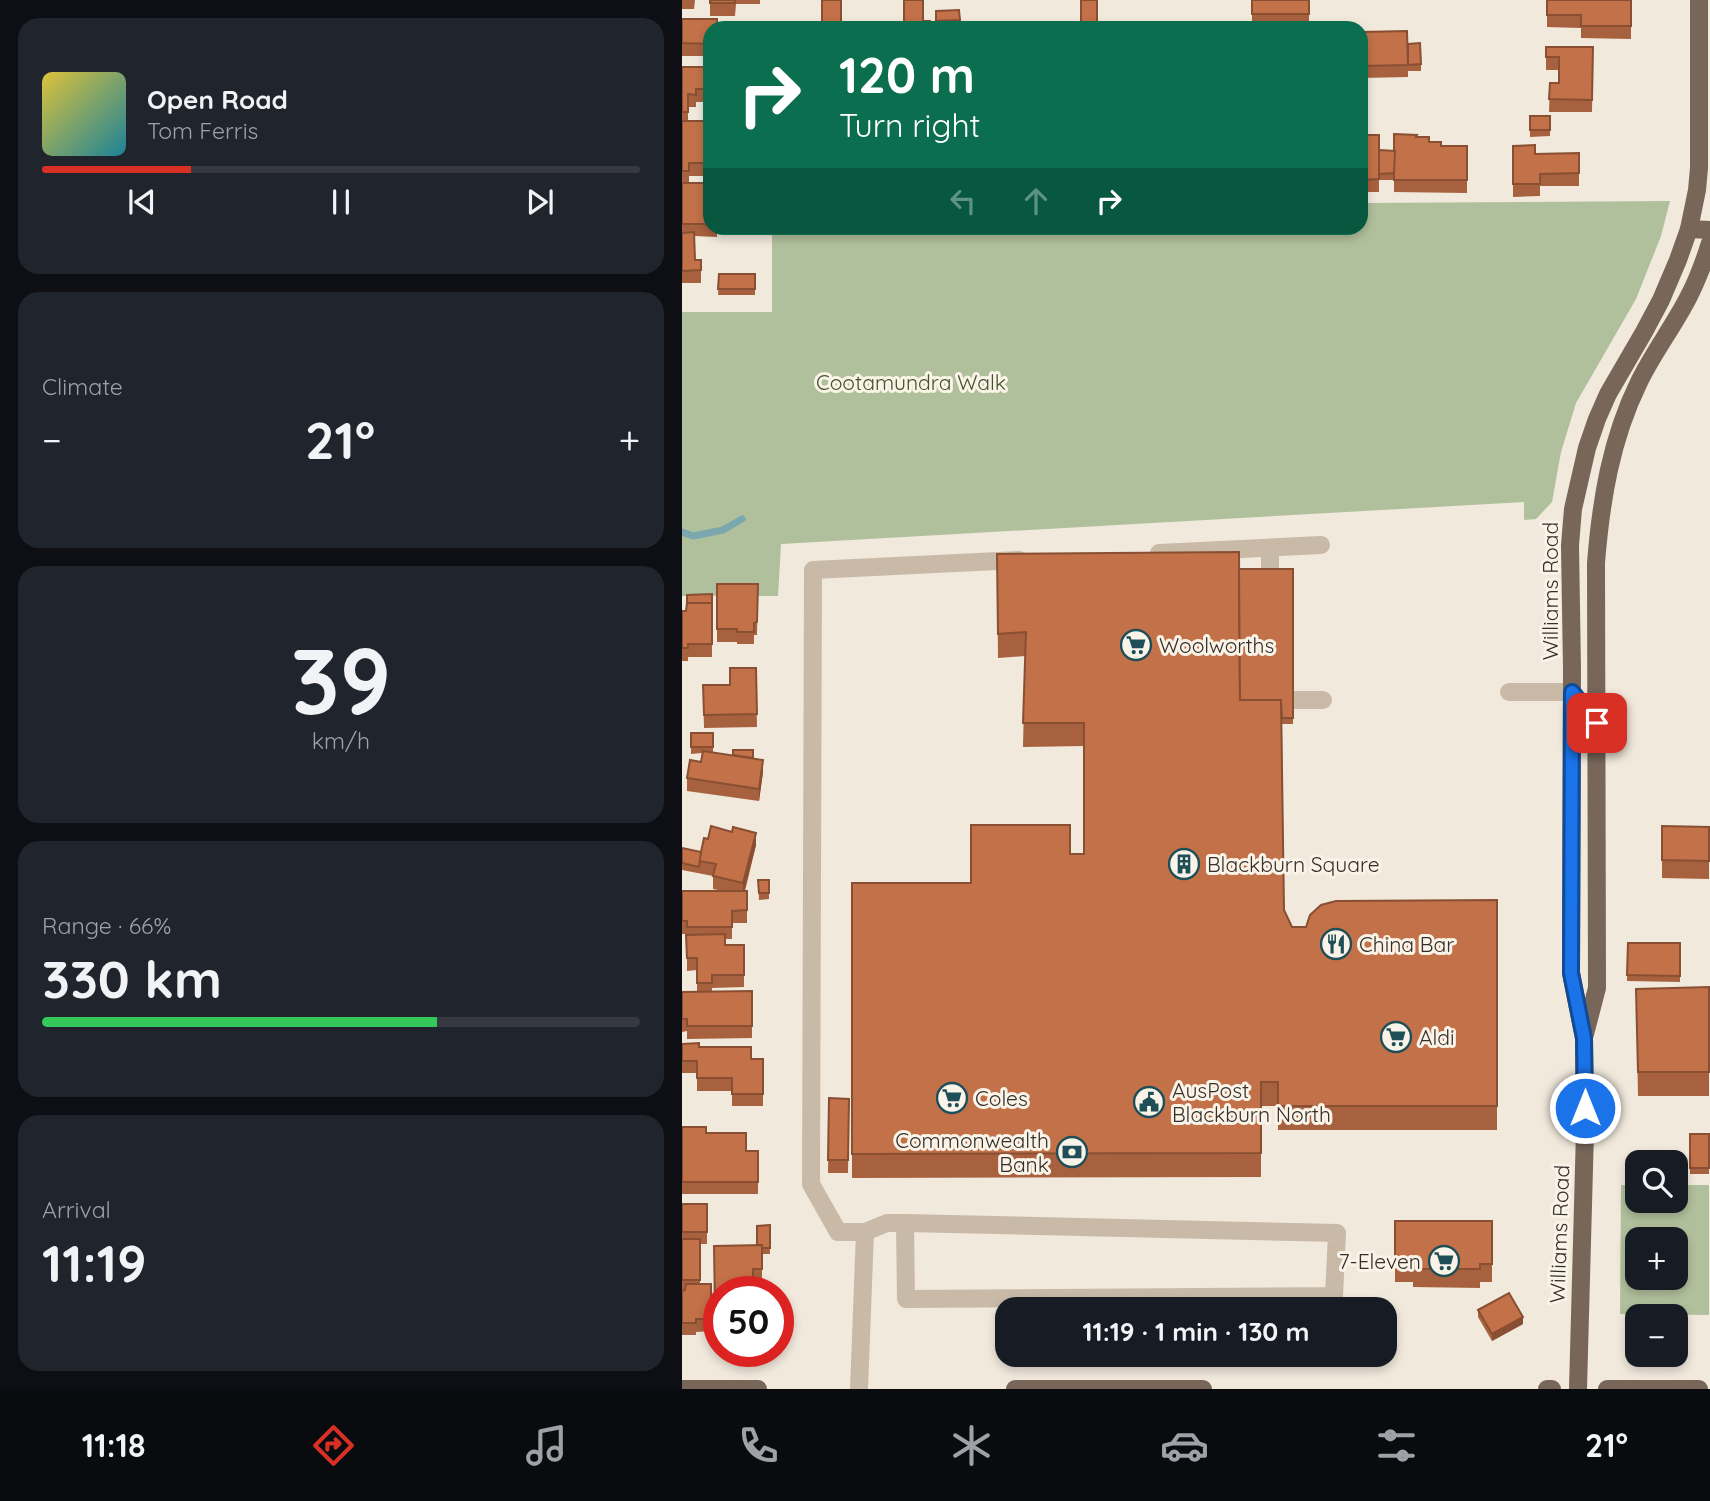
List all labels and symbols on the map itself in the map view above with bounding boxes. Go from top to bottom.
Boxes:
park label: Cootamundra Walk [816,369,1006,395]
street label: Williams Road [1537,522,1563,660]
supermarket icon: Woolworths [1119,628,1153,662]
place label: Woolworths [1159,632,1274,658]
pin [1567,693,1627,753]
building icon: Blackburn Square [1167,847,1201,881]
place label: Blackburn Square [1207,851,1380,877]
restaurant icon: China Bar [1319,927,1353,961]
place label: China Bar [1359,931,1454,957]
supermarket icon: Aldi [1379,1020,1413,1054]
place label: Aldi [1419,1024,1454,1050]
position arrow [1548,1071,1622,1145]
place label: AusPost Blackburn North [1172,1077,1331,1127]
supermarket icon: Coles [935,1081,969,1115]
place label: Coles [975,1085,1028,1111]
public building icon: AusPost Blackburn North [1132,1085,1166,1119]
place label: Commonwealth Bank [895,1127,1049,1177]
bank icon: Commonwealth Bank [1055,1135,1089,1169]
street label: Williams Road [1544,1164,1574,1304]
supermarket icon: 7-Eleven [1427,1244,1461,1278]
place label: 7-Eleven [1339,1248,1421,1274]
speed limit sign: 50 [703,1276,794,1367]

